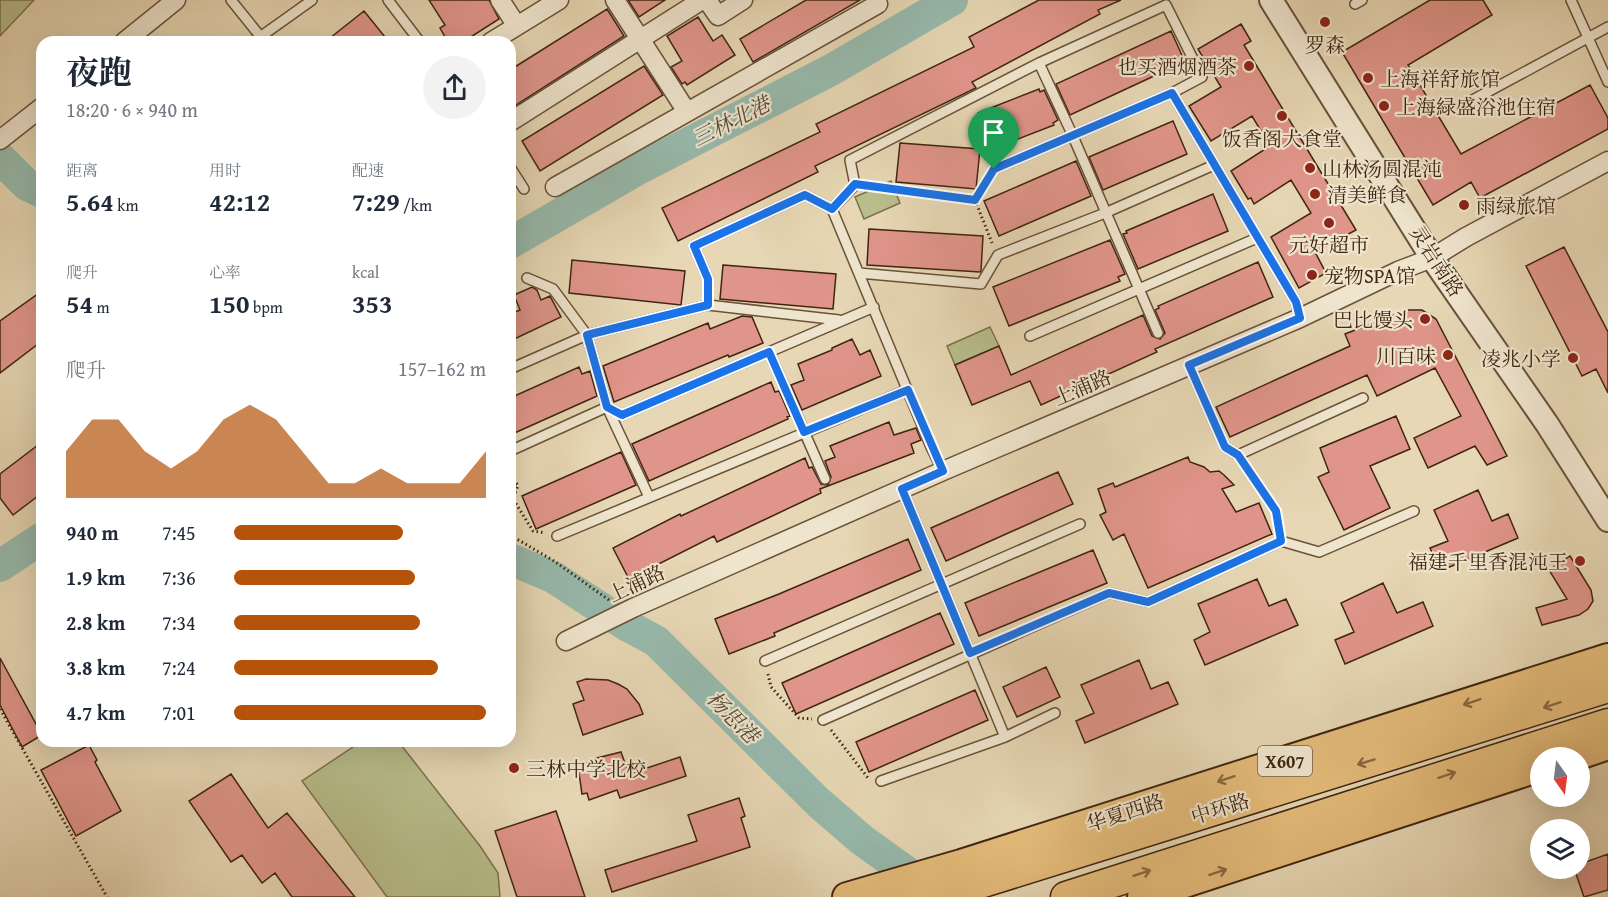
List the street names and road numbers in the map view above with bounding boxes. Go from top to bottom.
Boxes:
street label: 灵岩南路 [1403,220,1471,302]
street label: 上浦路 [1049,362,1115,412]
street label: 上浦路 [603,557,669,609]
road number: X607 [1258,746,1312,776]
street label: 中环路 [1187,785,1253,831]
street label: 华夏西路 [1082,786,1168,838]

